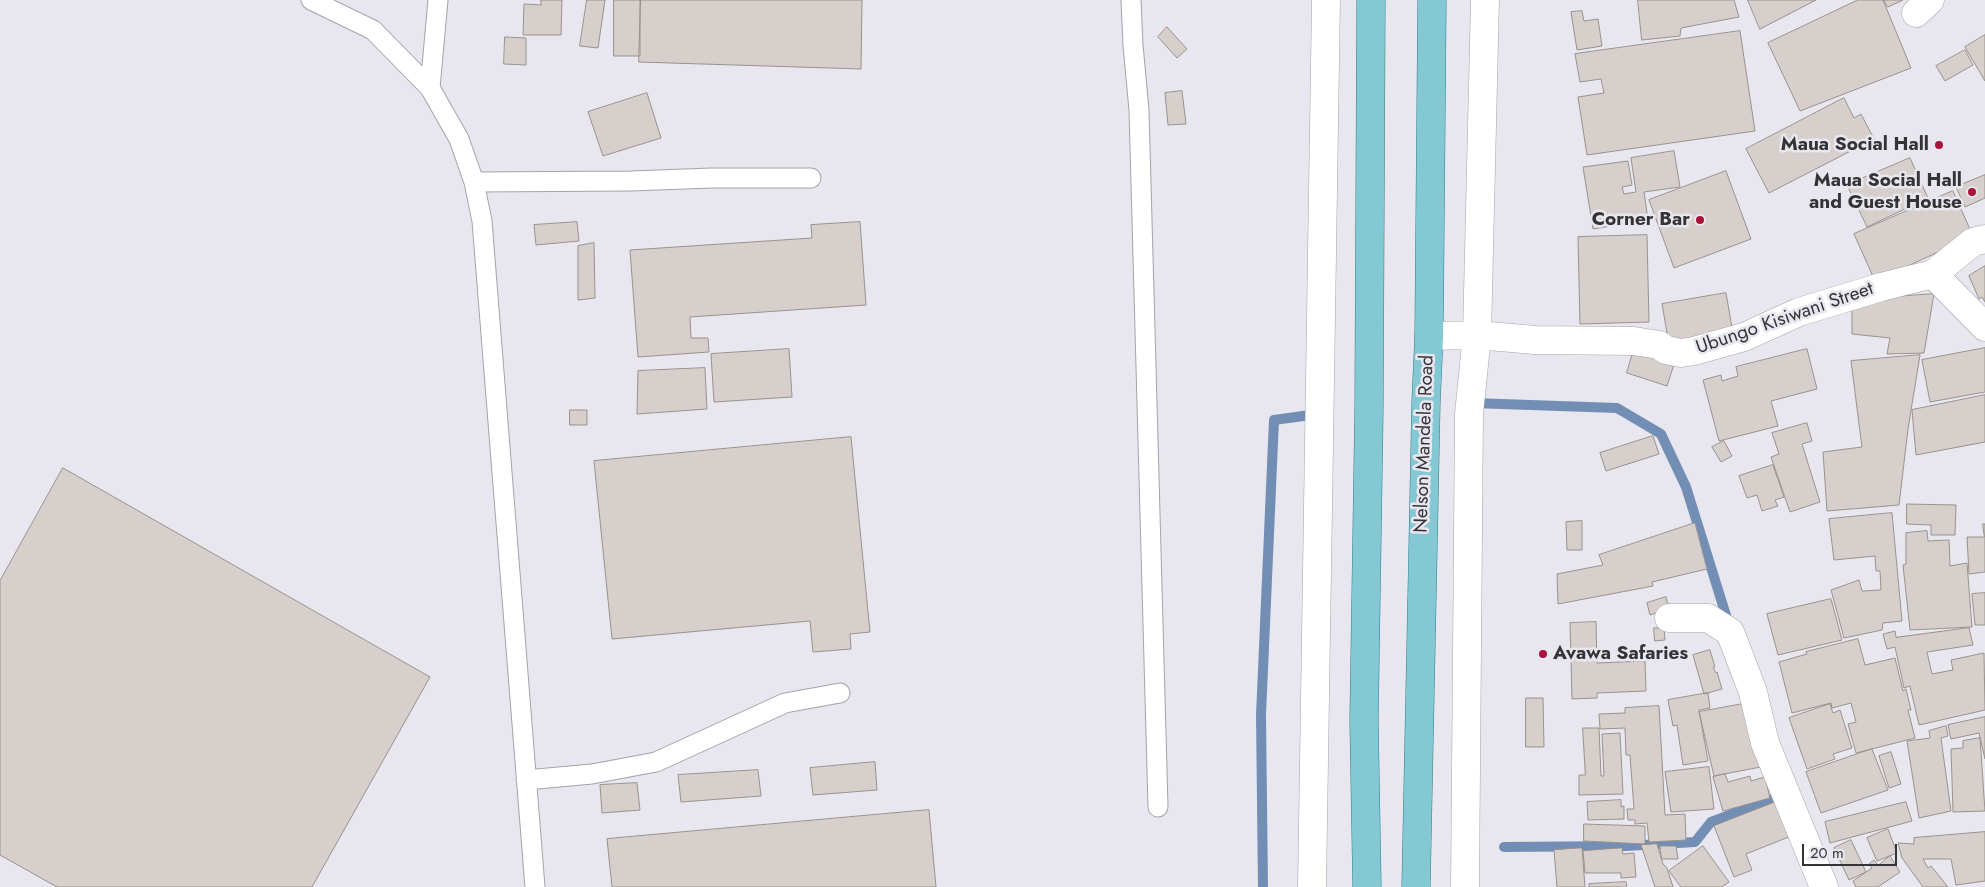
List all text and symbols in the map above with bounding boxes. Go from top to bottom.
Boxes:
place label: Maua Social Hall [1781,134,1929,156]
marker: Maua Social Hall [1933,139,1945,151]
place label: Maua Social Hall and Guest House [1809,170,1962,214]
marker: Maua Social Hall and Guest House [1966,186,1978,198]
place label: Corner Bar [1592,209,1690,231]
marker: Corner Bar [1694,214,1706,226]
street label: Ubungo Kisiwani Street [1693,278,1877,360]
street label: Nelson Mandela Road [1411,355,1439,533]
place label: Avawa Safaries [1553,643,1688,665]
marker: Avawa Safaries [1537,648,1549,660]
scale bar [1805,834,1900,866]
text: 20 m [1810,842,1844,864]

